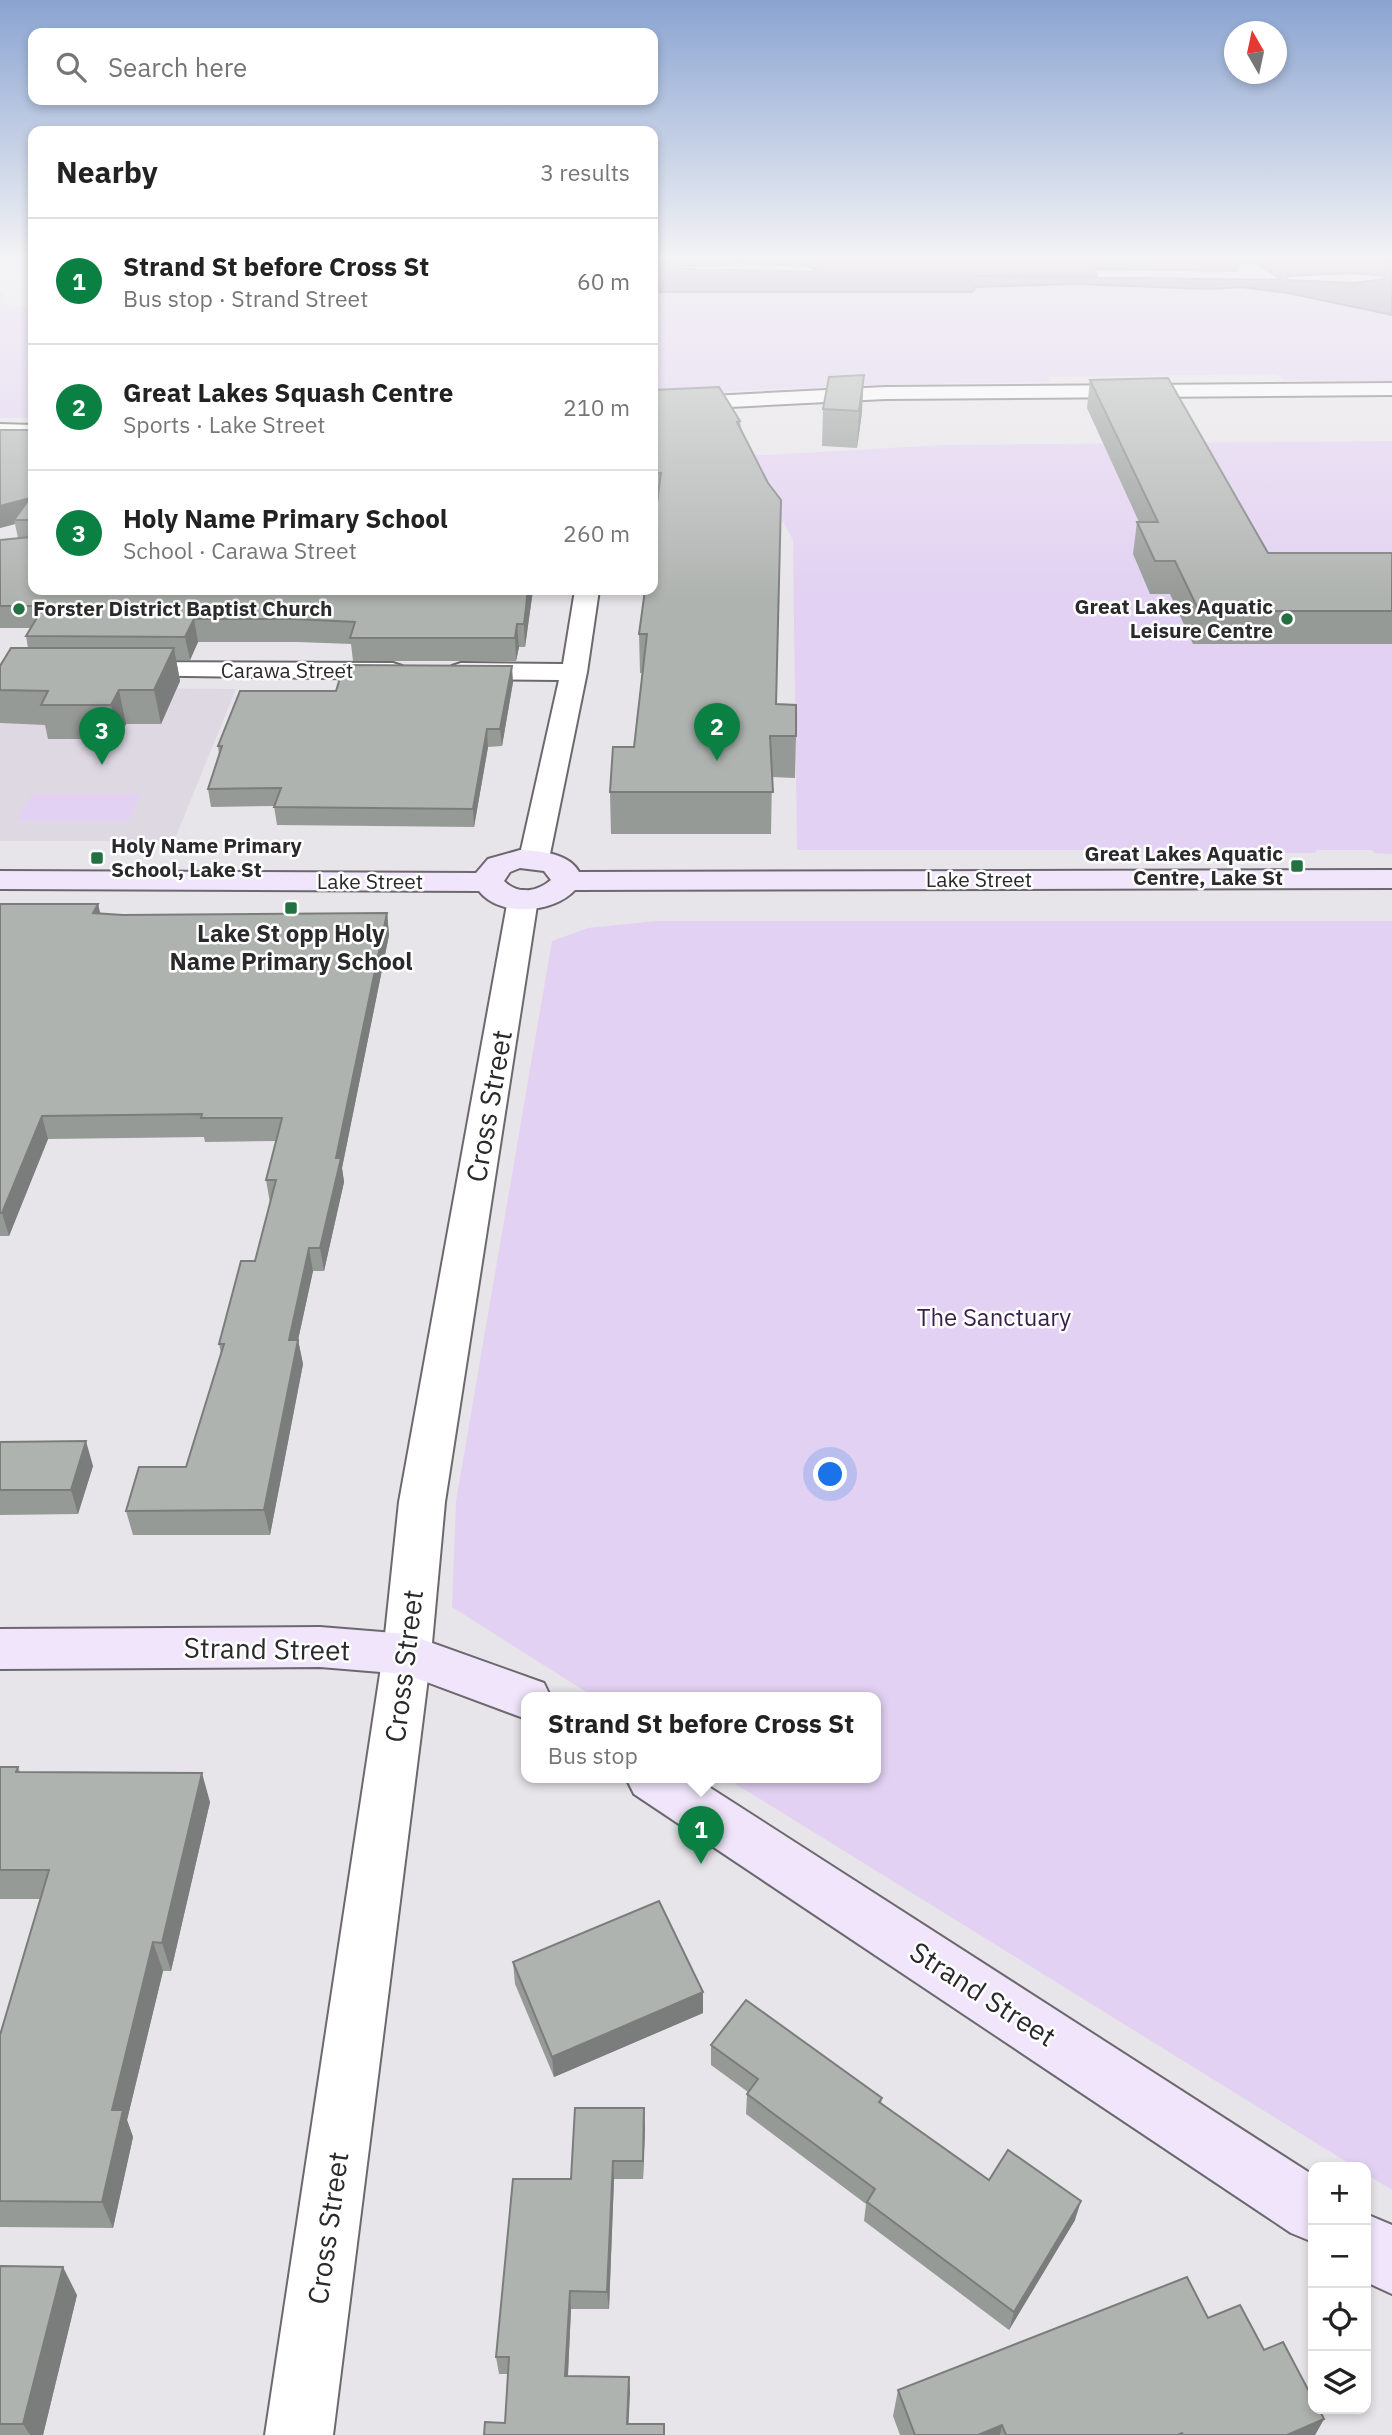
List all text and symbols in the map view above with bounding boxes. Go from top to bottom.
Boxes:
north arrow [1224,21,1287,84]
search box [28,28,658,105]
icon: search [52,48,90,86]
text: Search here [108,50,247,84]
text: Nearby [56,152,158,191]
text: 3 results [540,157,630,187]
text: Strand St before Cross St [123,249,429,283]
text: 1 [72,266,86,296]
text: 60 m [577,266,630,296]
text: Bus stop · Strand Street [123,283,368,313]
text: Great Lakes Squash Centre [123,375,453,409]
text: 2 [72,392,86,422]
text: 210 m [563,392,630,422]
text: Sports · Lake Street [123,409,325,439]
text: Holy Name Primary School [123,501,448,535]
text: 3 [72,518,86,548]
text: 260 m [563,518,630,548]
text: School · Carawa Street [123,535,357,565]
place label: Great Lakes Aquatic Leisure Centre [1074,592,1273,644]
place label: Forster District Baptist Church [33,594,333,622]
marker: Forster District Baptist Church [11,601,27,617]
marker: Great Lakes Aquatic Leisure Centre [1279,611,1295,627]
street label: Carawa Street [221,656,353,684]
pin: 2 [694,703,740,761]
pin: 3 [79,707,125,765]
place label: Holy Name Primary School, Lake St [111,831,303,883]
place label: Great Lakes Aquatic Centre, Lake St [1084,839,1283,891]
marker: Holy Name Primary School, Lake St [89,850,105,866]
marker: Great Lakes Aquatic Centre, Lake St [1289,858,1305,874]
street label: Lake Street [926,865,1032,893]
street label: Lake Street [317,867,423,895]
marker: Lake St opp Holy Name Primary School [283,900,299,916]
place label: Lake St opp Holy Name Primary School [169,917,413,977]
street label: Cross Street [457,1027,520,1185]
park label: The Sanctuary [917,1301,1071,1333]
your location [813,1457,847,1491]
street label: Cross Street [376,1587,431,1744]
street label: Strand Street [183,1629,351,1668]
popup [521,1692,881,1783]
text: Strand St before Cross St [548,1706,854,1740]
text: Bus stop [548,1740,638,1770]
pin: 1 [678,1806,724,1864]
street label: Strand Street [903,1933,1063,2055]
street label: Cross Street [298,2149,357,2307]
map controls [1308,2162,1371,2414]
button: + [1308,2162,1371,2225]
button: − [1308,2225,1371,2288]
button: locate [1308,2288,1371,2351]
button: layers [1308,2351,1371,2414]

